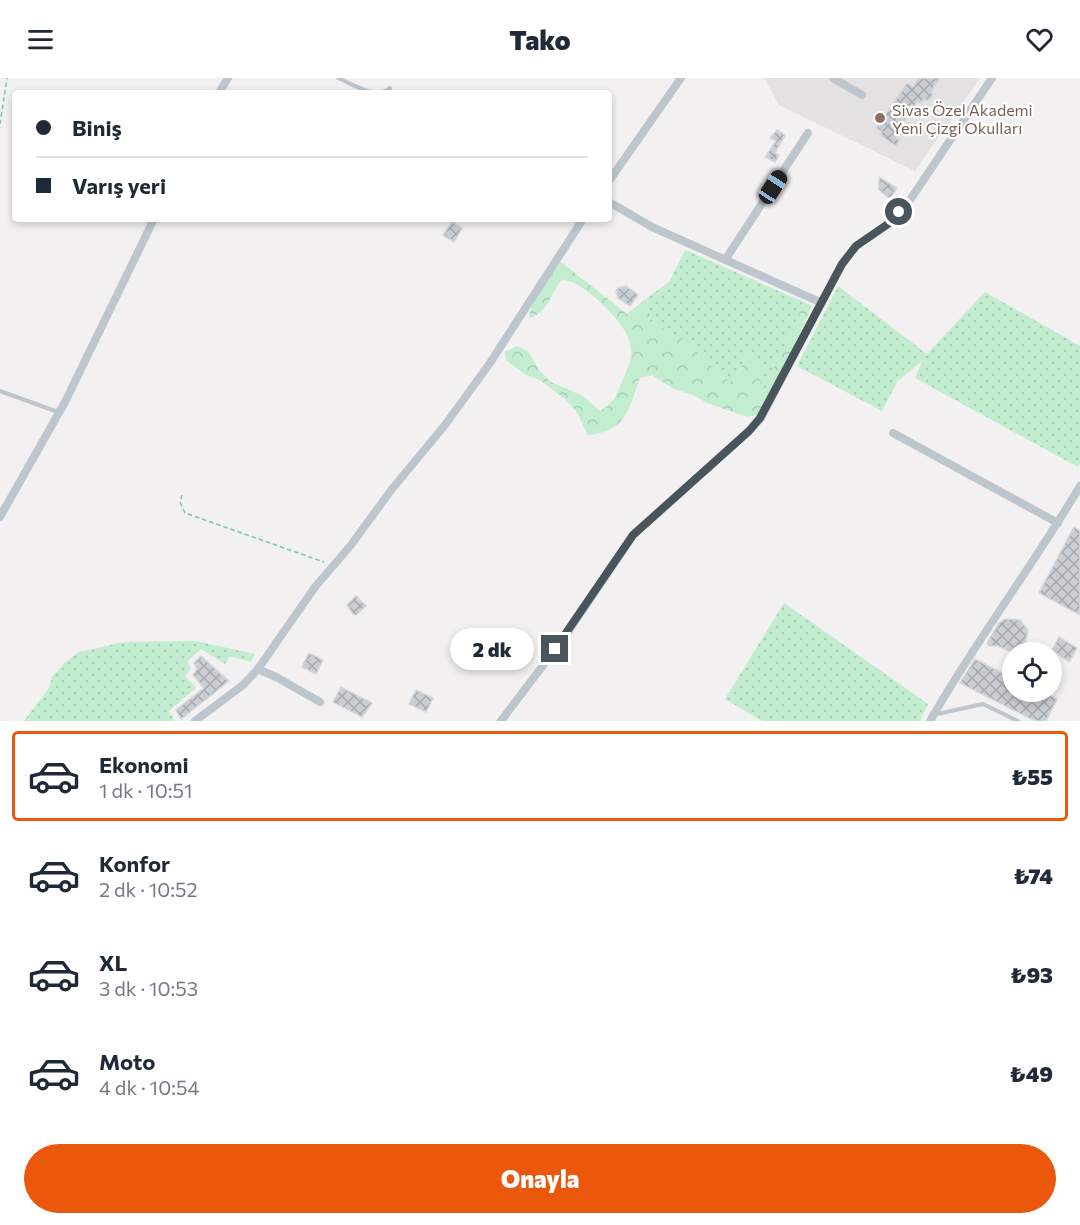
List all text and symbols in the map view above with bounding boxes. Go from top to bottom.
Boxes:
icon: menu [24,23,57,56]
text: Tako [509,23,571,56]
icon: heart [1023,23,1056,56]
place label: Sivas Özel Akademi Yeni Çizgi Okulları [892,100,1033,137]
marker: Sivas Özel Akademi Yeni Çizgi Okulları [873,111,887,125]
text: Biniş [72,114,122,141]
car [756,167,790,207]
text: Varış yeri [72,172,166,199]
route start [885,198,912,225]
callout: 2 dk [450,628,534,670]
route end [541,635,568,662]
text: 2 dk [473,637,511,661]
map controls [1002,642,1062,702]
button: locate [1002,642,1062,702]
icon: car [27,749,81,803]
text: Ekonomi [99,751,189,778]
text: ₺55 [1011,763,1053,790]
text: 1 dk · 10:51 [99,778,193,802]
icon: car [27,848,81,902]
text: Konfor [99,850,170,877]
text: ₺74 [1013,862,1053,889]
text: 2 dk · 10:52 [99,877,198,901]
icon: car [27,947,81,1001]
text: XL [99,949,127,976]
text: ₺93 [1010,961,1053,988]
text: 3 dk · 10:53 [99,976,198,1000]
icon: car [27,1046,81,1100]
text: Moto [99,1048,155,1075]
text: ₺49 [1009,1060,1053,1087]
text: 4 dk · 10:54 [99,1075,199,1099]
button: Onayla [24,1144,1056,1213]

